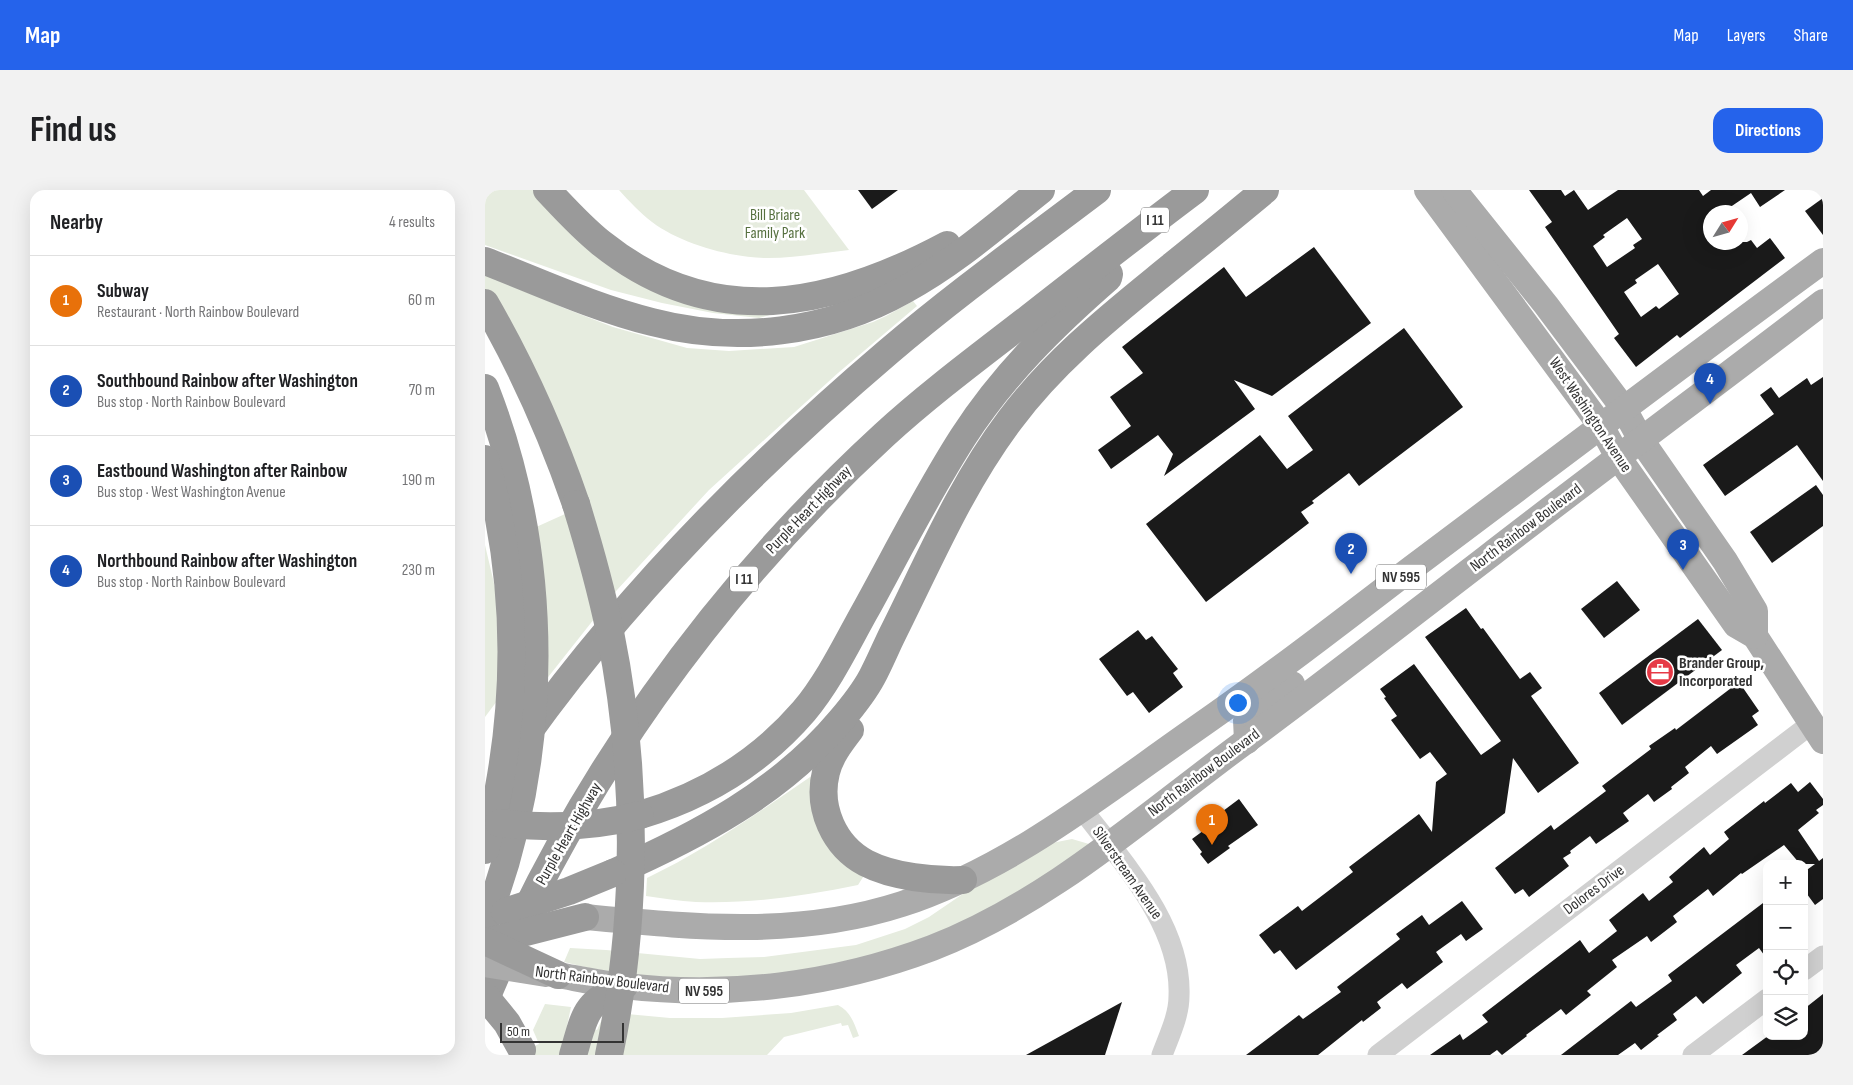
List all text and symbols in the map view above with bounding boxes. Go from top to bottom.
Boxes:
text: Map [25,21,60,50]
text: Map [1674,25,1699,46]
text: Layers [1727,25,1766,46]
text: Share [1794,25,1828,46]
button: Directions [1713,108,1823,153]
text: Find us [30,109,117,152]
north arrow [1703,205,1748,250]
park label: Bill Briare Family Park [745,206,805,243]
road number: I 11 [1141,208,1169,232]
text: Nearby [50,210,103,235]
text: 4 results [389,213,435,232]
text: Subway [97,280,149,303]
text: 1 [63,291,69,310]
text: 60 m [408,291,435,310]
text: Restaurant · North Rainbow Boulevard [97,303,299,322]
street label: West Washington Avenue [1545,354,1635,476]
pin: 4 [1694,363,1726,404]
text: Southbound Rainbow after Washington [97,370,358,393]
text: 2 [62,381,70,400]
text: 70 m [409,381,435,400]
text: Bus stop · North Rainbow Boulevard [97,393,286,412]
text: Eastbound Washington after Rainbow [97,460,347,483]
street label: Purple Heart Highway [762,462,856,558]
text: 3 [62,471,70,490]
text: 190 m [402,471,435,490]
street label: North Rainbow Boulevard [1467,480,1585,576]
text: Bus stop · West Washington Avenue [97,483,286,502]
pin: 3 [1667,529,1699,570]
pin: 2 [1335,533,1367,574]
text: Northbound Rainbow after Washington [97,550,357,573]
text: 4 [62,561,70,580]
text: 230 m [402,561,435,580]
road number: NV 595 [1376,564,1426,590]
road number: I 11 [730,566,758,592]
text: Bus stop · North Rainbow Boulevard [97,573,286,592]
place label: Brander Group, Incorporated [1679,654,1764,691]
office icon: Brander Group, Incorporated [1645,657,1675,687]
your location [1225,690,1251,716]
street label: North Rainbow Boulevard [1145,725,1263,821]
street label: Purple Heart Highway [532,780,606,888]
pin: 1 [1196,804,1228,845]
street label: Silverstream Avenue [1088,823,1166,923]
map controls [1763,860,1808,1040]
button: + [1763,860,1808,905]
street label: Dolores Drive [1560,861,1628,919]
button: − [1763,905,1808,950]
button: locate [1763,950,1808,995]
street label: North Rainbow Boulevard [534,962,670,998]
road number: NV 595 [679,978,729,1004]
button: layers [1763,995,1808,1040]
scale bar [500,1020,624,1043]
text: 50 m [507,1023,530,1040]

